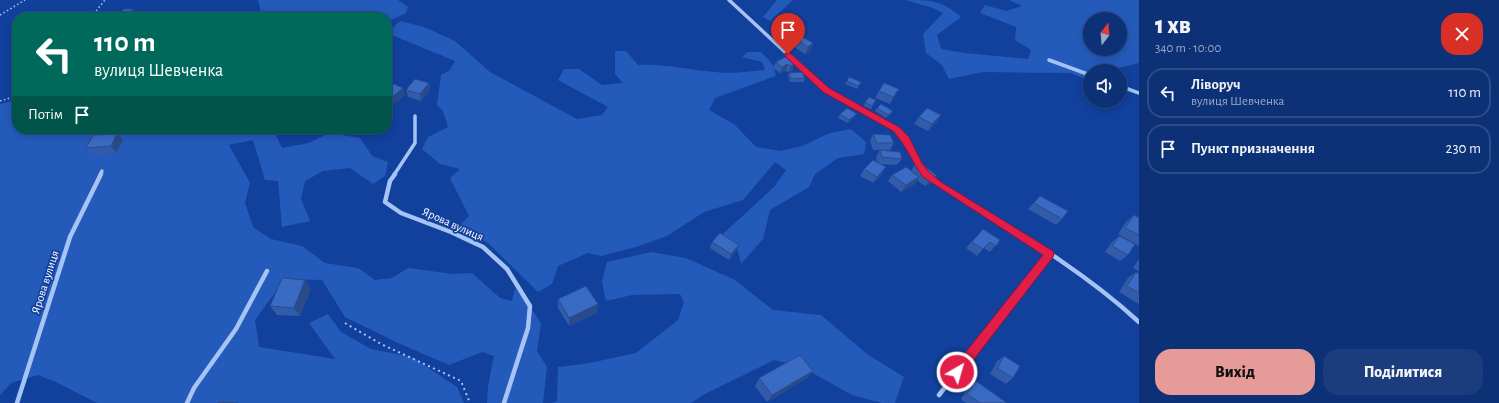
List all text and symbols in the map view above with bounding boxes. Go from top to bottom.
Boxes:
north arrow [1083,12,1127,56]
map controls [1083,12,1127,108]
pin [771,13,805,54]
button: close [1441,13,1483,55]
text: 1 хв [1155,14,1191,38]
icon: arrive [777,19,799,41]
icon: left [28,28,80,80]
text: 110 m [94,29,156,57]
text: 340 m · 10:00 [1155,42,1221,55]
text: вулиця Шевченка [94,62,223,80]
button: sound [1083,64,1127,108]
text: Ліворуч [1191,77,1241,92]
icon: left [1157,82,1179,104]
text: 110 m [1448,85,1481,100]
text: вулиця Шевченка [1191,95,1284,108]
icon: arrive [71,104,93,126]
text: Потім [28,107,63,122]
icon: arrive [1157,138,1179,160]
text: Пункт призначення [1191,141,1315,156]
text: 230 m [1446,141,1481,156]
street label: Ярова вулиця [420,205,486,244]
street label: Ярова вулиця [29,249,62,315]
button: Вихід [1155,349,1315,395]
button: Поділитися [1323,349,1483,395]
position arrow [936,351,978,393]

